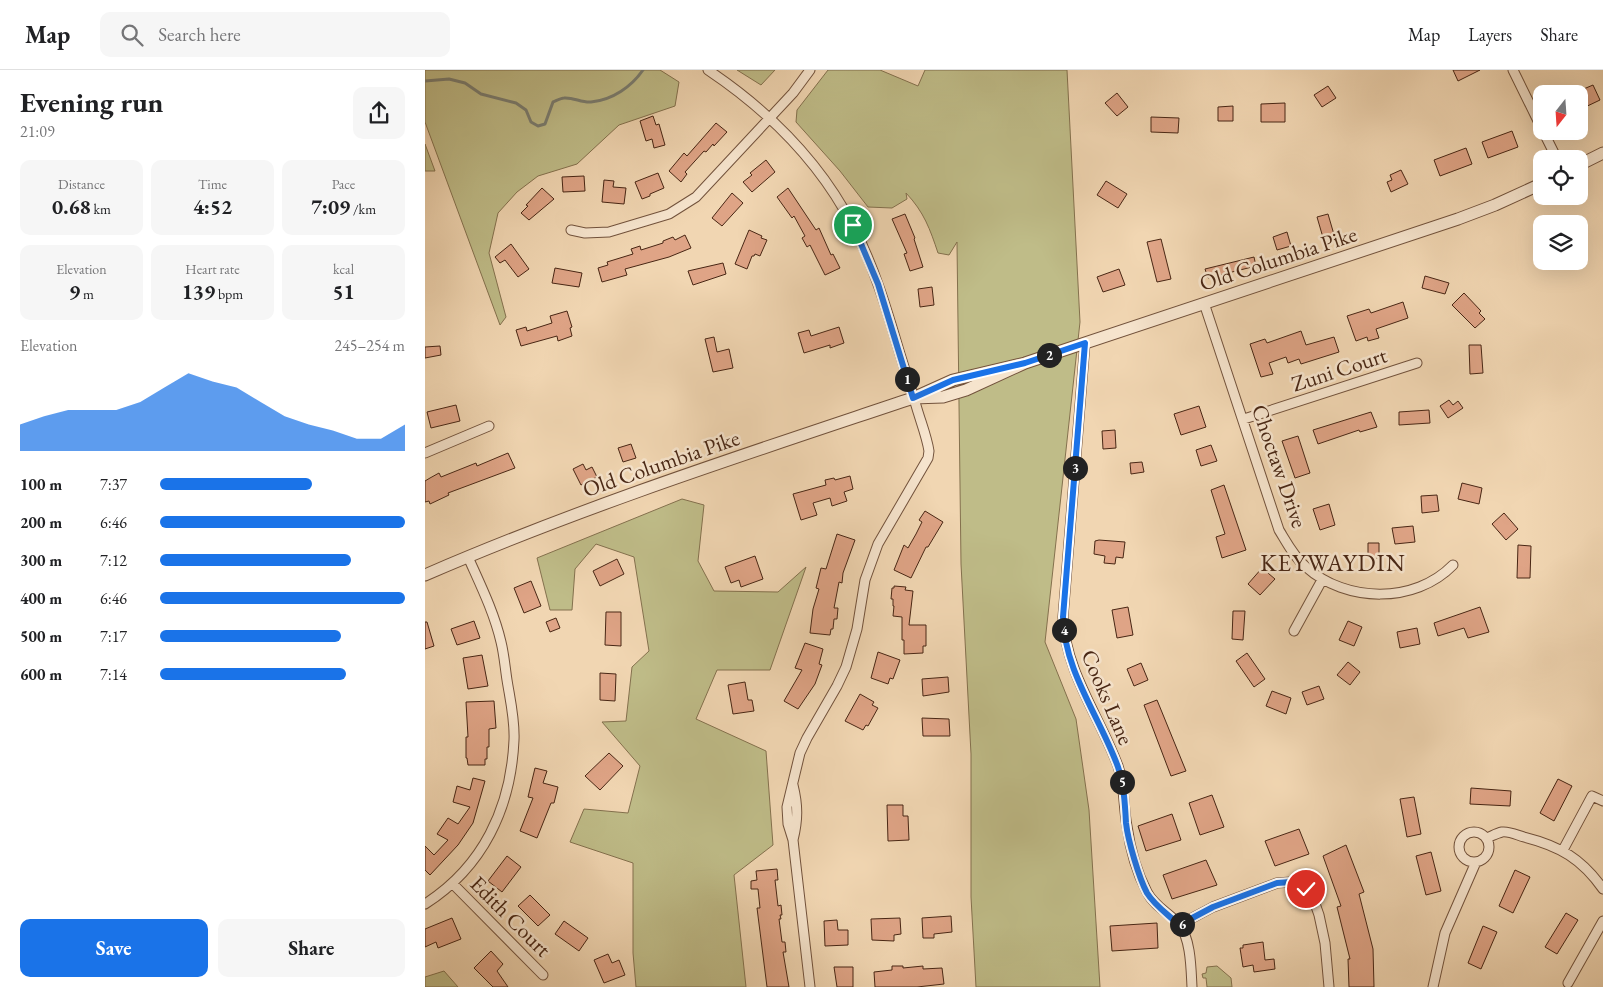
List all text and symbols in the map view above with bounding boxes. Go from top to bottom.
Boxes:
search box [100,12,450,57]
text: Map [25,19,70,50]
icon: search [118,21,146,49]
text: Search here [158,22,241,47]
text: Map [1408,23,1440,46]
text: Layers [1468,23,1512,46]
text: Share [1540,23,1578,46]
text: Evening run [20,84,163,120]
north arrow [1533,85,1587,140]
map controls [1533,85,1588,270]
button: share [353,87,405,139]
text: 21:09 [20,121,55,142]
button: locate [1533,150,1588,205]
text: Distance [58,175,105,193]
text: Time [198,175,227,193]
text: Pace [332,175,355,193]
text: 0.68 [52,193,91,220]
text: 4:52 [193,193,232,220]
text: 7:09 [311,193,350,220]
text: km [91,200,111,218]
text: /km [350,200,376,218]
pin [832,204,874,246]
icon: arrive [839,211,867,239]
button: layers [1533,215,1588,270]
street label: Old Columbia Pike [1196,219,1361,298]
text: Elevation [56,260,107,278]
text: Heart rate [185,260,240,278]
text: kcal [333,260,354,278]
text: 9 [69,278,80,305]
text: 139 [182,278,215,305]
text: 51 [332,278,355,305]
text: m [80,285,94,303]
text: bpm [215,285,243,303]
text: Elevation [20,335,78,356]
text: 245–254 m [334,335,405,356]
street label: Zuni Court [1288,340,1391,399]
pin: 2 [1037,342,1061,368]
text: 2 [1046,346,1053,364]
pin: 1 [895,366,919,392]
text: 1 [904,370,911,388]
street label: Choctaw Drive [1245,401,1314,532]
street label: Old Columbia Pike [579,423,744,504]
pin: 3 [1063,456,1087,480]
text: 3 [1072,459,1079,477]
text: 100 m [20,474,62,495]
text: 7:37 [100,474,127,495]
text: 200 m [20,512,62,533]
text: 6:46 [100,512,127,533]
district label: KEYWAYDIN [1260,547,1406,578]
text: 300 m [20,550,62,571]
text: 7:12 [100,550,127,571]
text: 400 m [20,588,62,609]
text: 6:46 [100,588,127,609]
pin: 4 [1051,618,1077,642]
text: 4 [1061,621,1068,639]
text: 500 m [20,626,62,647]
text: 7:17 [100,626,127,647]
street label: Cooks Lane [1075,645,1141,750]
text: 600 m [20,664,62,685]
text: 7:14 [100,664,127,685]
pin: 5 [1109,770,1135,794]
text: 5 [1119,773,1126,791]
pin [1285,868,1327,910]
street label: Edith Court [464,870,558,963]
icon: check [1292,875,1320,903]
pin: 6 [1169,912,1195,936]
text: 6 [1179,915,1186,933]
button: Save [20,919,208,977]
button: Share [218,919,405,977]

